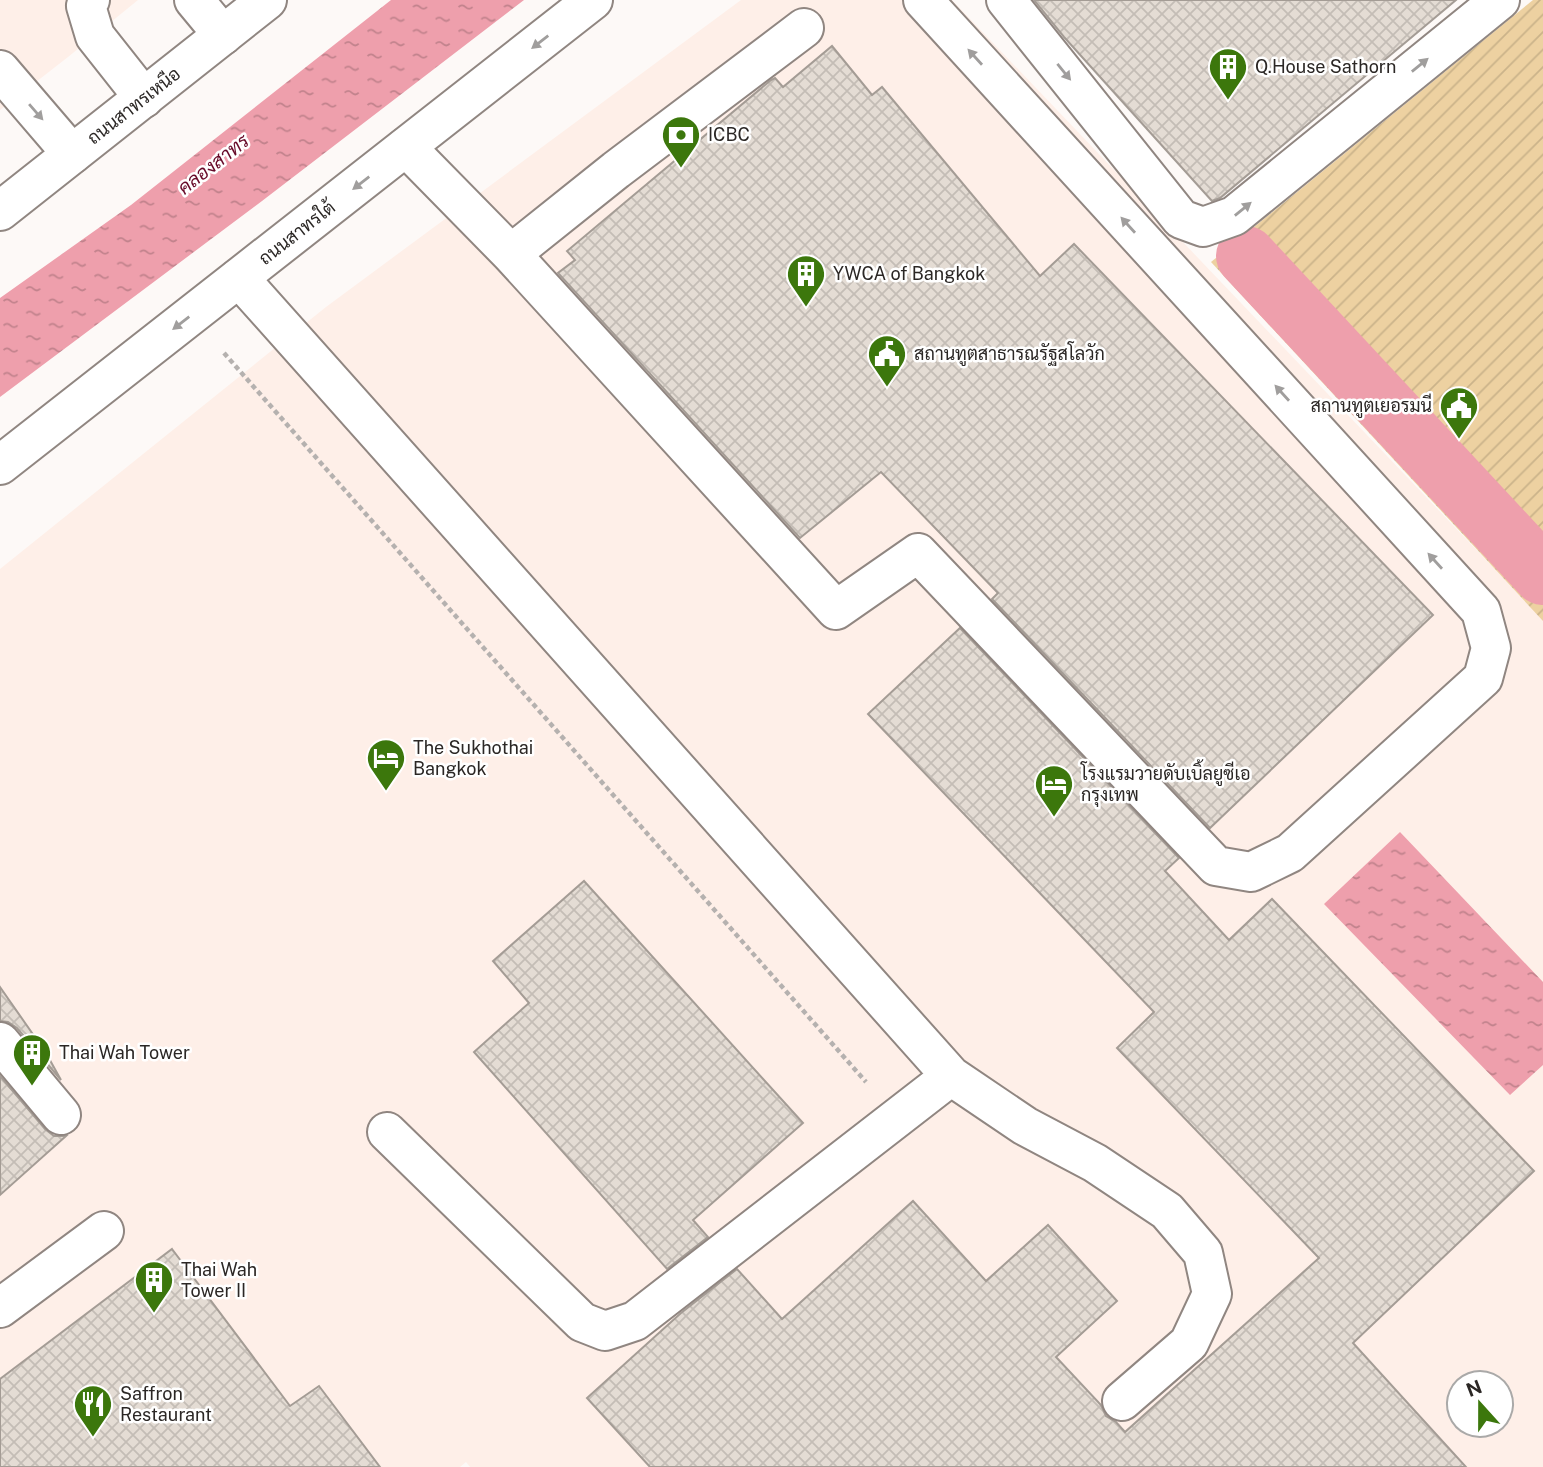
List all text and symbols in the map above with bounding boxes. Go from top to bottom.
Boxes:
one-way arrow [531,35,549,50]
building icon: Q.House Sathorn [1207,46,1249,101]
one-way arrow [967,48,983,66]
place label: Q.House Sathorn [1255,56,1396,77]
one-way arrow [1410,58,1428,73]
street label: ถนนสาทรเหนือ [82,62,184,148]
one-way arrow [1056,63,1071,81]
one-way arrow [28,103,44,121]
bank icon: ICBC [660,114,702,169]
place label: ICBC [708,124,750,145]
water label: คลองสาทร [173,129,254,199]
one-way arrow [352,175,370,190]
street label: ถนนสาทรใต้ [253,194,340,269]
one-way arrow [1234,202,1252,216]
one-way arrow [1121,217,1137,234]
building icon: YWCA of Bangkok [785,253,827,308]
place label: YWCA of Bangkok [833,263,985,284]
one-way arrow [173,315,191,330]
public building icon: สถานทูตสาธารณรัฐสโลวัก [866,333,908,388]
place label: สถานทูตสาธารณรัฐสโลวัก [914,341,1105,367]
one-way arrow [1274,384,1290,402]
public building icon: สถานทูตเยอรมนี [1438,385,1480,440]
place label: สถานทูตเยอรมนี [1310,393,1432,419]
one-way arrow [1427,552,1443,570]
hotel icon: The Sukhothai Bangkok [365,737,407,792]
place label: The Sukhothai Bangkok [413,737,533,779]
place label: โรงแรมวายดับเบิ้ลยูซีเอ กรุงเทพ [1080,759,1251,807]
hotel icon: โรงแรมวายดับเบิ้ลยูซีเอ กรุงเทพ [1033,763,1075,818]
building icon: Thai Wah Tower [11,1032,53,1087]
place label: Thai Wah Tower [59,1042,190,1063]
building icon: Thai Wah Tower II [133,1259,175,1314]
place label: Thai Wah Tower II [181,1259,257,1301]
north arrow [1445,1369,1515,1439]
text: N [1463,1375,1485,1401]
restaurant icon: Saffron Restaurant [72,1383,114,1438]
place label: Saffron Restaurant [120,1383,212,1425]

